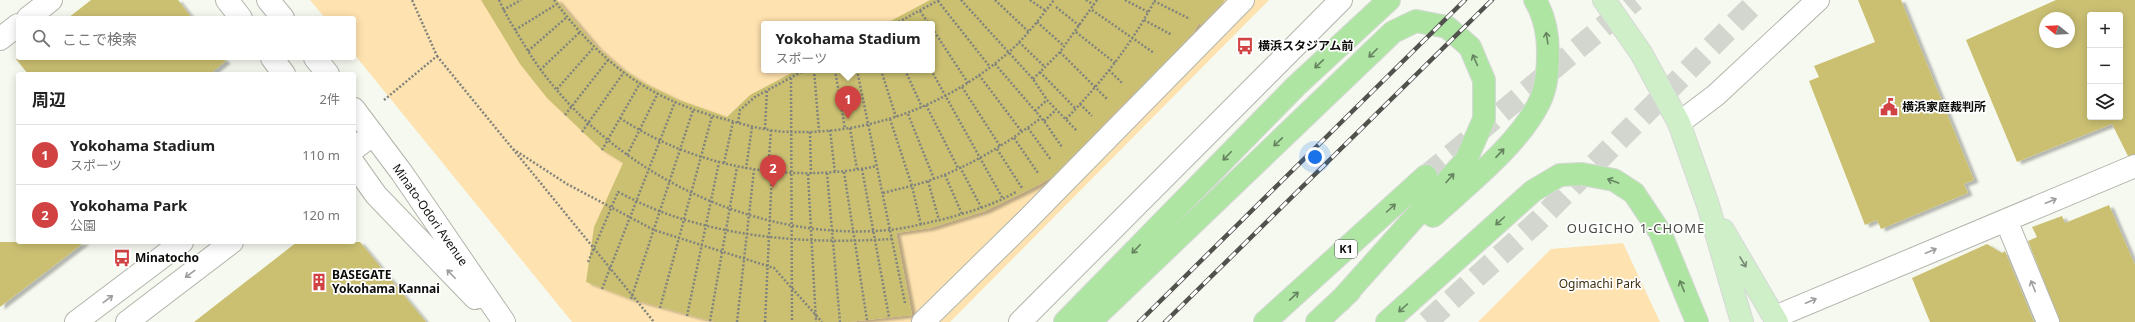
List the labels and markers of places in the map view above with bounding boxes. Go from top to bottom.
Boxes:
bus stop icon: 横浜スタジアム前 [1235,36,1255,56]
place label: 横浜スタジアム前 [1258,37,1353,54]
pin: 1 [835,86,861,119]
public building icon: 横浜家庭裁判所 [1879,97,1899,117]
place label: 横浜家庭裁判所 [1902,98,1986,115]
pin: 2 [760,155,786,188]
bus stop icon: Minatocho [112,248,132,268]
place label: Minatocho [135,249,199,266]
place label: BASEGATE Yokohama Kannai [332,266,440,297]
building icon: BASEGATE Yokohama Kannai [309,272,329,292]

